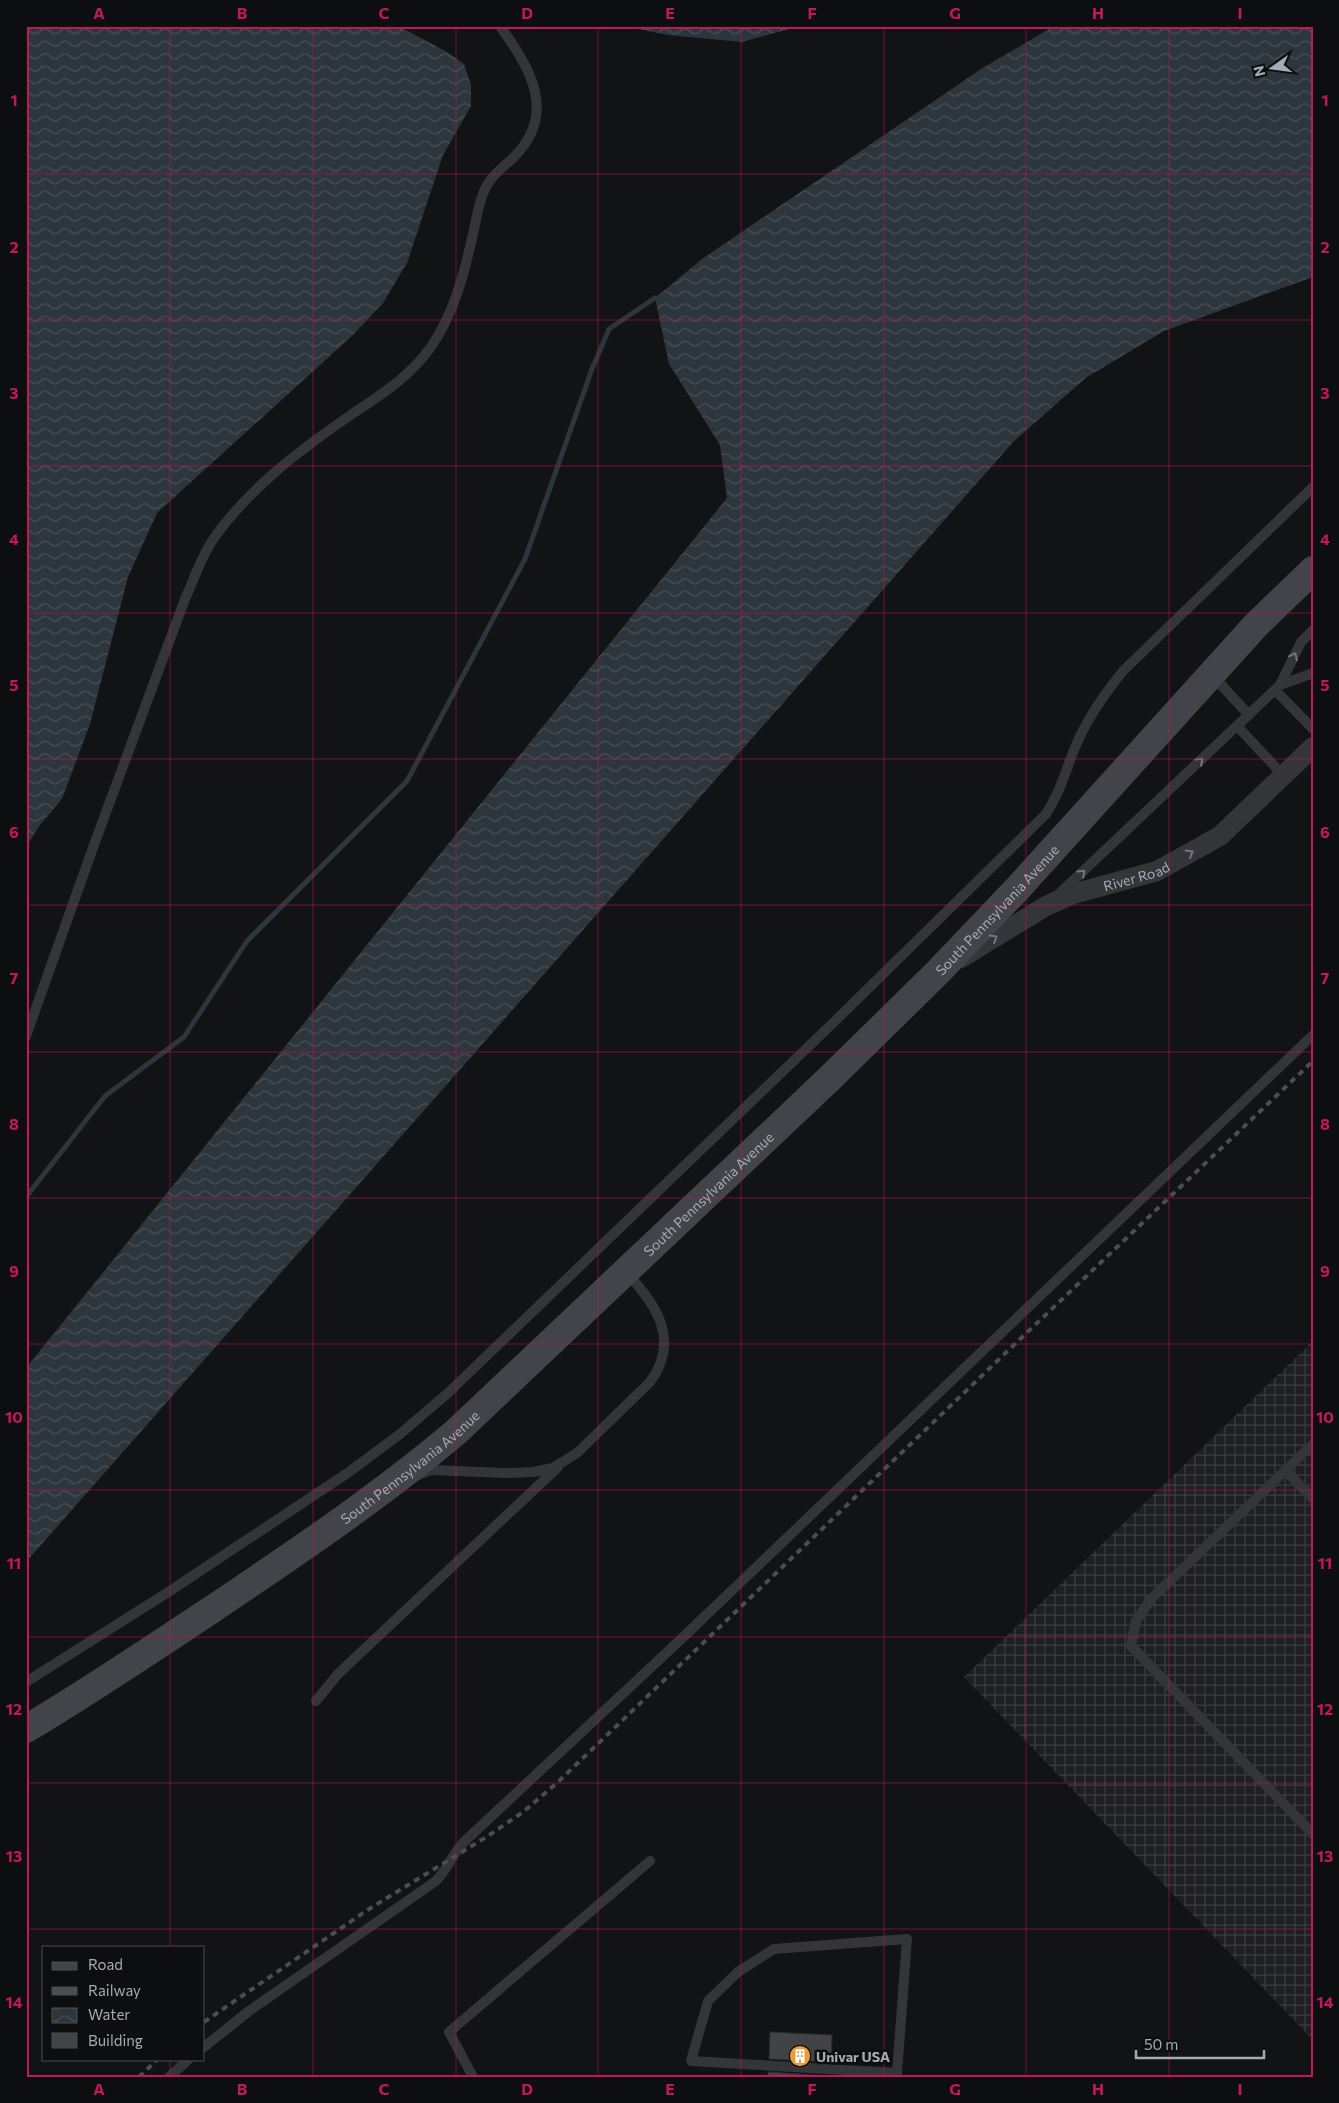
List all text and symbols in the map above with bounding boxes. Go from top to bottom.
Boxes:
text: A [93,3,105,22]
text: B [237,3,248,22]
text: C [379,3,390,22]
text: D [521,3,533,22]
text: E [665,3,675,22]
text: F [807,3,817,22]
text: G [949,3,961,22]
text: H [1092,3,1104,22]
text: I [1237,3,1243,22]
north arrow [1246,42,1296,92]
text: N [1249,64,1268,78]
text: 1 [10,90,18,109]
text: 1 [1321,90,1329,109]
text: 2 [9,237,19,256]
text: 2 [1320,237,1330,256]
text: 3 [9,383,19,402]
text: 3 [1320,383,1330,402]
text: 4 [9,529,19,548]
text: 4 [1320,529,1330,548]
one-way arrow [1288,652,1299,661]
text: 5 [9,675,19,694]
text: 5 [1320,675,1330,694]
one-way arrow [1194,758,1203,767]
text: 6 [9,822,19,841]
text: 6 [1320,822,1330,841]
street label: South Pennsylvania Avenue [931,841,1062,978]
one-way arrow [1185,850,1194,860]
street label: River Road [1101,857,1172,894]
one-way arrow [1076,870,1085,879]
one-way arrow [989,934,998,944]
text: 7 [10,968,19,987]
text: 7 [1321,968,1330,987]
text: 8 [9,1114,19,1133]
text: 8 [1320,1114,1330,1133]
street label: South Pennsylvania Avenue [639,1128,777,1259]
text: 9 [9,1261,19,1280]
text: 9 [1320,1261,1330,1280]
street label: South Pennsylvania Avenue [337,1406,482,1527]
text: 10 [5,1407,23,1426]
text: 10 [1316,1407,1334,1426]
text: 11 [7,1553,21,1572]
text: 11 [1318,1553,1332,1572]
text: 12 [6,1699,22,1718]
text: 12 [1317,1699,1333,1718]
text: 13 [6,1846,22,1865]
text: 13 [1317,1846,1333,1865]
legend [42,1946,205,2060]
text: Road [88,1955,123,1973]
text: Railway [88,1981,141,1999]
text: 14 [5,1992,23,2011]
text: 14 [1316,1992,1334,2011]
text: Water [88,2005,130,2023]
scale bar [1136,2028,1264,2060]
text: Building [88,2031,143,2049]
text: 50 m [1144,2035,1178,2053]
building icon: Univar USA [788,2044,812,2068]
place label: Univar USA [816,2048,890,2065]
text: A [93,2079,105,2098]
text: B [237,2079,248,2098]
text: C [379,2079,390,2098]
text: D [521,2079,533,2098]
text: E [665,2079,675,2098]
text: F [807,2079,817,2098]
text: G [949,2079,961,2098]
text: H [1092,2079,1104,2098]
text: I [1237,2079,1243,2098]

